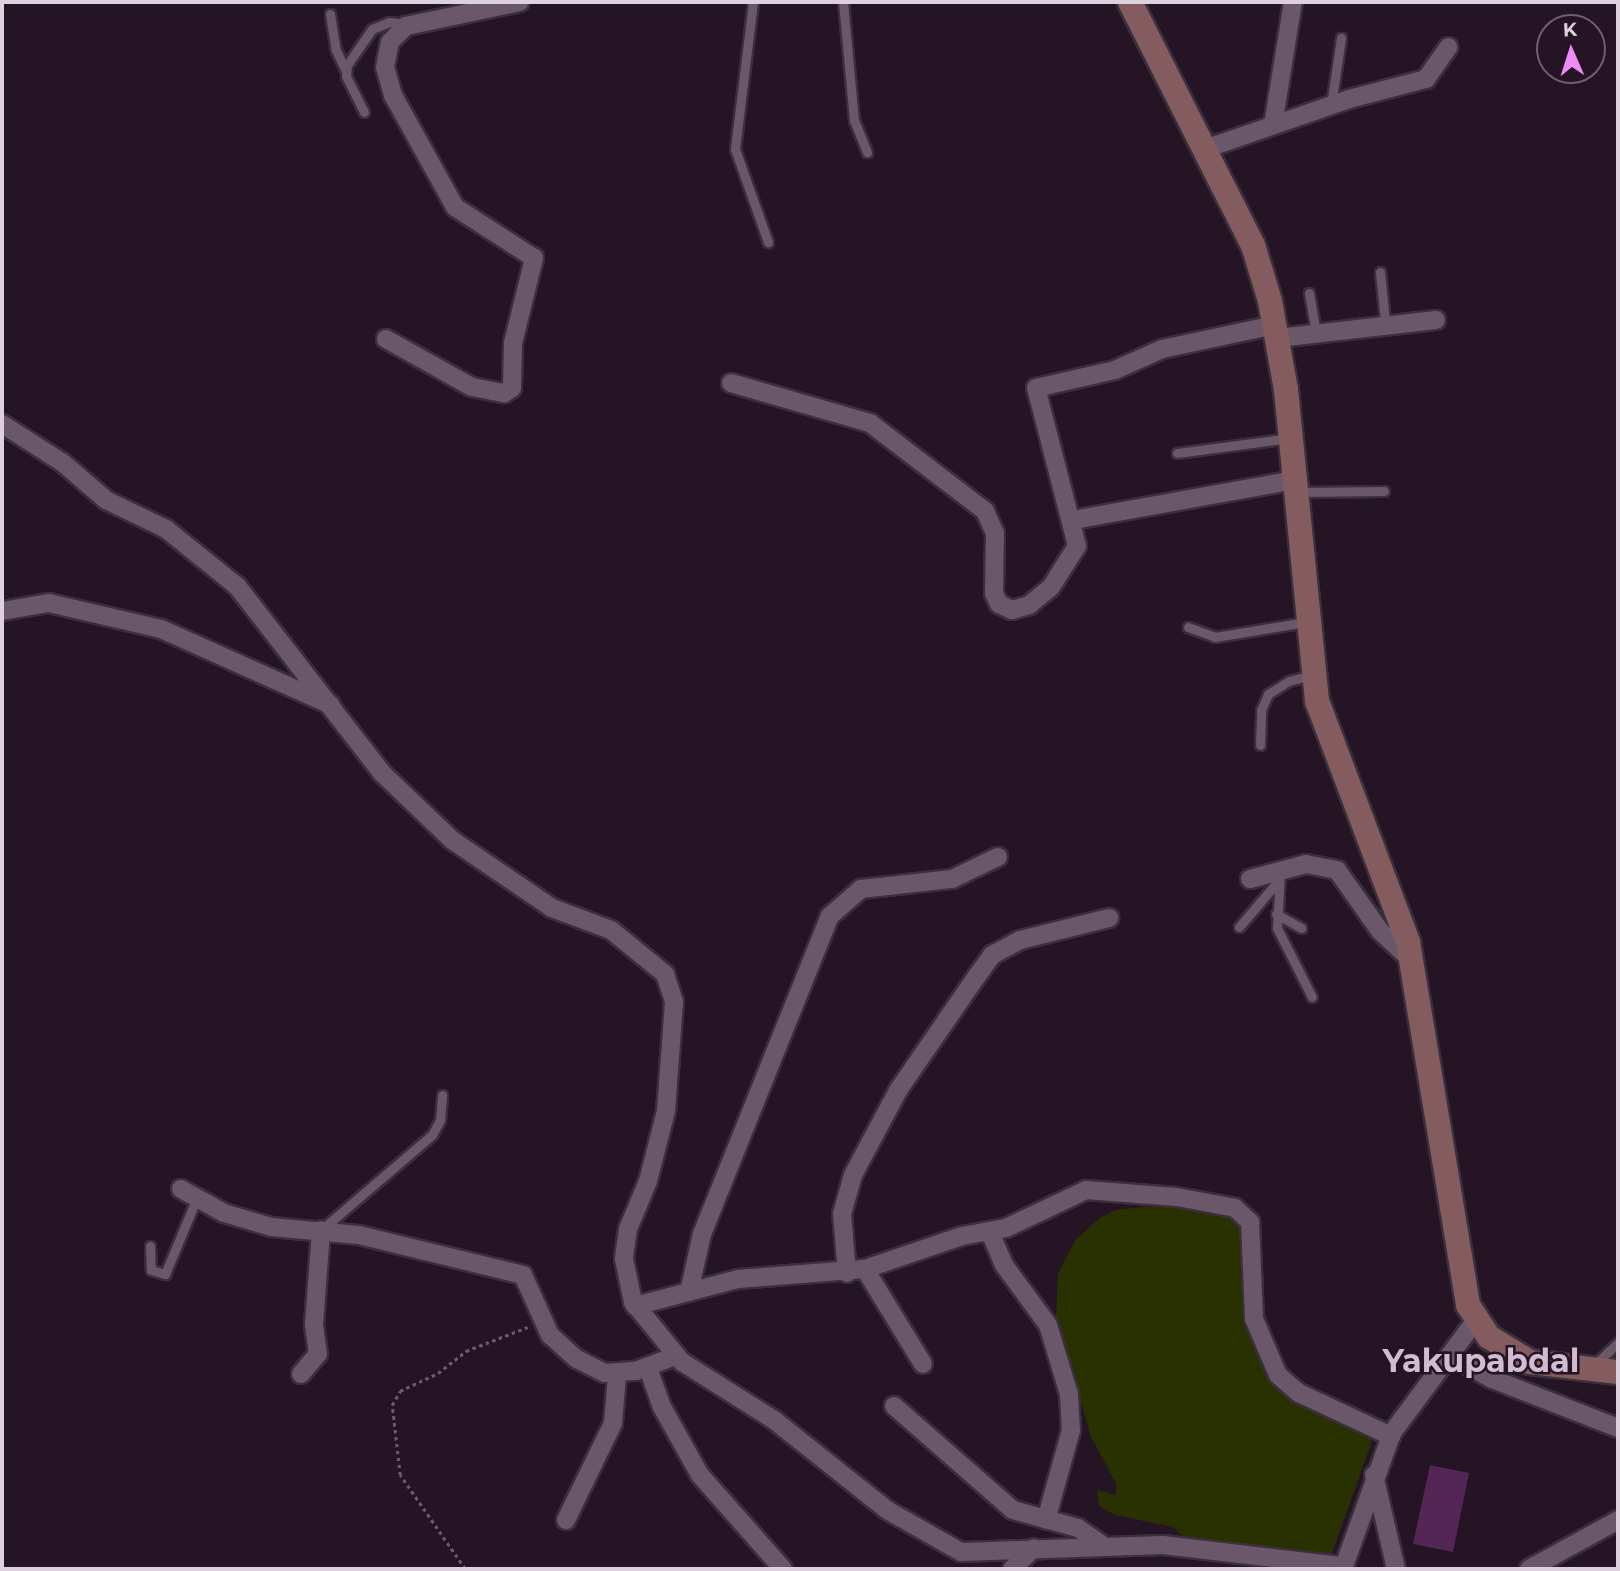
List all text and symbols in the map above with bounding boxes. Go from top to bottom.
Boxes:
north arrow [1536,14,1606,84]
text: K [1562,18,1578,41]
district label: Yakupabdal [1383,1342,1579,1380]

